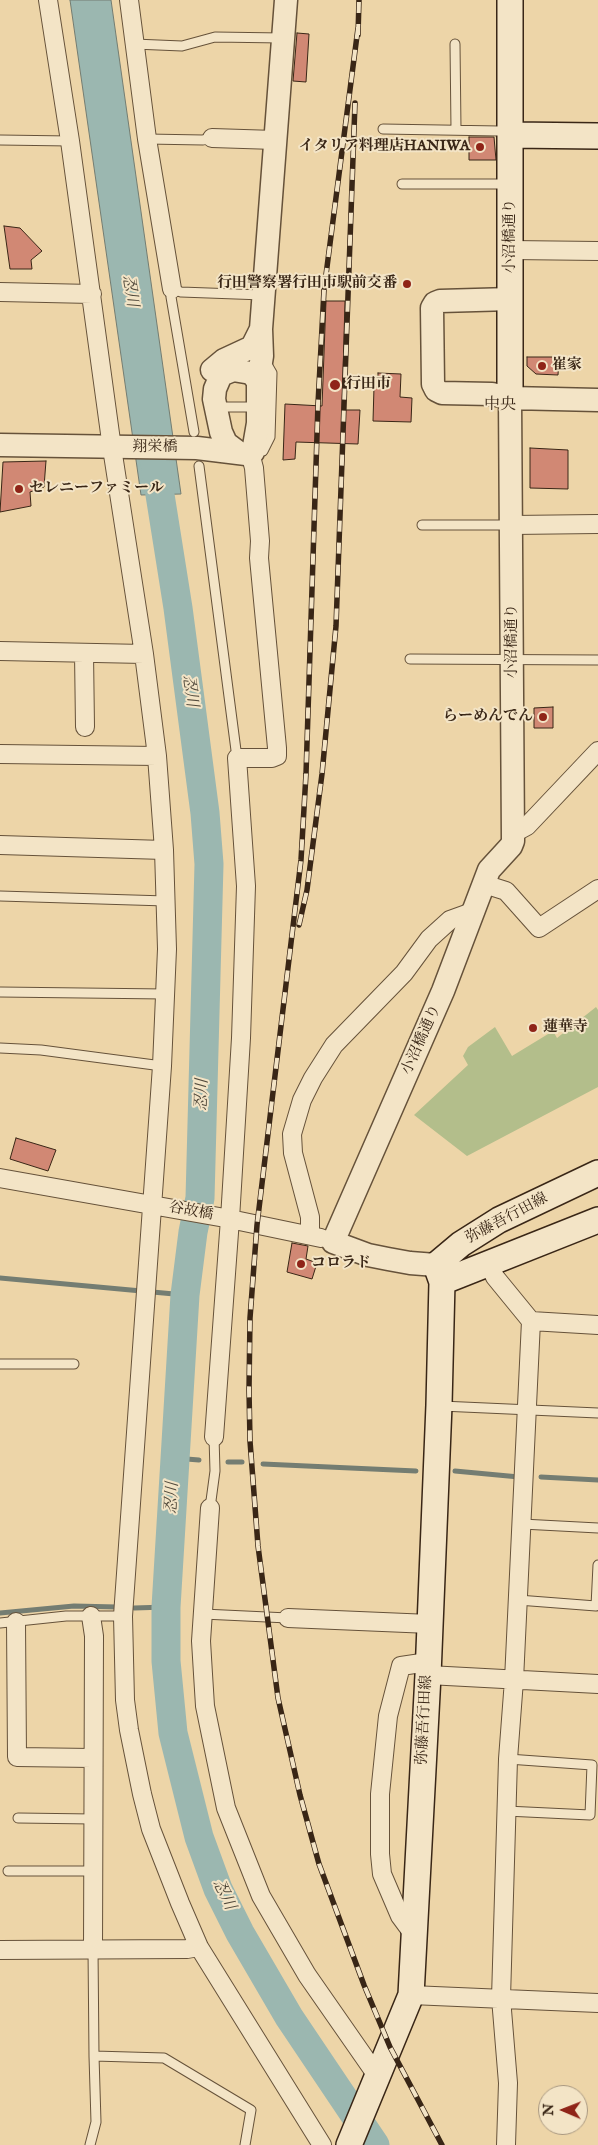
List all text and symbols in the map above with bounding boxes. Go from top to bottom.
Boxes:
place label: イタリア料理店HANIWA [299,138,470,156]
marker: イタリア料理店HANIWA [474,141,486,153]
street label: 小沼橋通り [502,199,520,273]
water label: 忍川 [117,274,141,308]
place label: 行田警察署行田市駅前交番 [217,275,397,293]
marker: 行田警察署行田市駅前交番 [401,278,413,290]
place label: 崔家 [552,357,582,375]
marker: 崔家 [536,360,548,372]
place label: 行田市 [346,376,391,394]
marker: 行田市 [328,378,342,392]
district label: 中央 [484,396,516,416]
street label: 翔栄橋 [133,439,177,457]
place label: セレニーファミール [29,480,164,498]
marker: セレニーファミール [13,483,25,495]
street label: 小沼橋通り [504,604,522,678]
water label: 忍川 [177,674,201,708]
place label: らーめんでん [443,708,533,726]
marker: らーめんでん [537,711,549,723]
street label: 小沼橋通り [399,1002,445,1078]
place label: 蓮華寺 [543,1019,588,1037]
marker: 蓮華寺 [527,1022,539,1034]
water label: 忍川 [193,1079,213,1111]
street label: 弥藤吾行田線 [463,1190,551,1248]
street label: 谷故橋 [167,1199,215,1225]
place label: コロラド [311,1255,371,1273]
marker: コロラド [295,1258,307,1270]
water label: 忍川 [163,1482,183,1514]
street label: 弥藤吾行田線 [414,1675,436,1765]
water label: 忍川 [207,1876,239,1914]
north arrow [538,2085,588,2135]
text: N [540,2104,558,2116]

